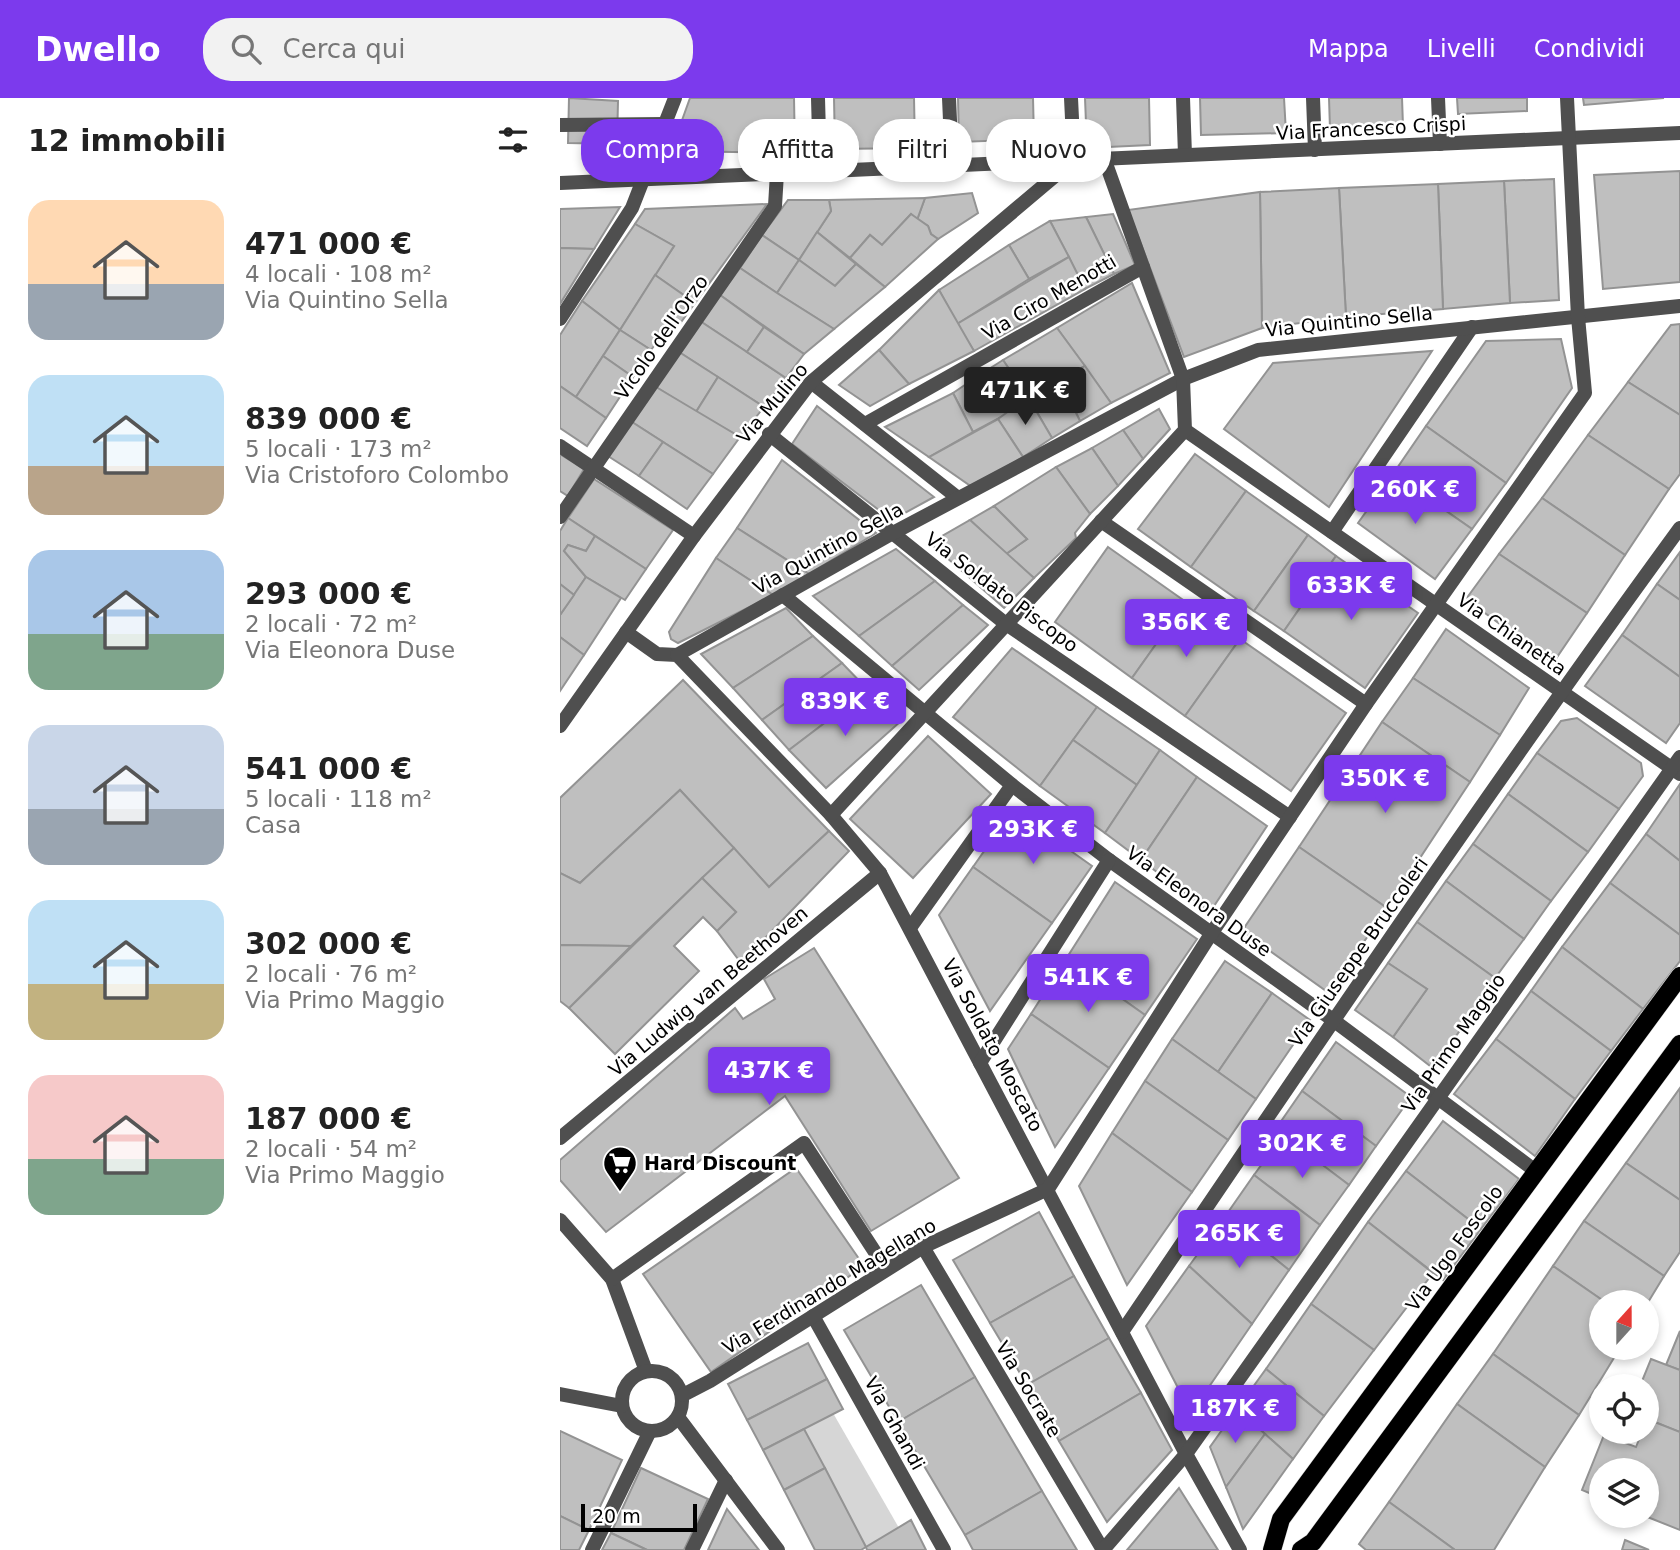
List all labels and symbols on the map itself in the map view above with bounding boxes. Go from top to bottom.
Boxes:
street label: Via Francesco Crispi [1275,112,1467,144]
street label: Via Ciro Menotti [978,250,1120,344]
street label: Vicolo dell'Orzo [610,271,712,403]
street label: Via Quintino Sella [1264,301,1434,341]
street label: Via Mulino [732,358,812,448]
pin: 471K € [968,368,1082,427]
pin: 260K € [1358,466,1472,526]
street label: Via Quintino Sella [749,498,907,598]
street label: Via Soldato Piscopo [921,527,1083,657]
pin: 633K € [1294,562,1408,622]
street label: Via Chianetta [1453,588,1571,680]
pin: 356K € [1129,600,1243,659]
pin: 839K € [788,678,902,738]
pin: 350K € [1328,756,1442,815]
pin: 293K € [976,806,1090,866]
street label: Via Eleonora Duse [1122,841,1276,961]
street label: Via Giuseppe Bruccoleri [1284,853,1432,1051]
street label: Via Ludwig van Beethoven [604,901,812,1081]
pin: 541K € [1031,954,1145,1014]
street label: Via Soldato Moscato [938,955,1048,1135]
street label: Via Primo Maggio [1397,969,1509,1117]
pin: 437K € [712,1048,826,1107]
pin: 302K € [1245,1121,1359,1180]
supermarket icon: Hard Discount [601,1144,639,1193]
place label: Hard Discount [644,1152,796,1174]
street label: Via Ugo Foscolo [1401,1181,1507,1315]
pin: 265K € [1182,1210,1296,1270]
street label: Via Ferdinando Magellano [718,1213,940,1359]
north arrow [1589,1290,1659,1360]
street label: Via Socrate [992,1337,1066,1441]
street label: Via Ghandi [860,1372,930,1474]
pin: 187K € [1178,1386,1292,1445]
scale bar [581,1501,696,1533]

